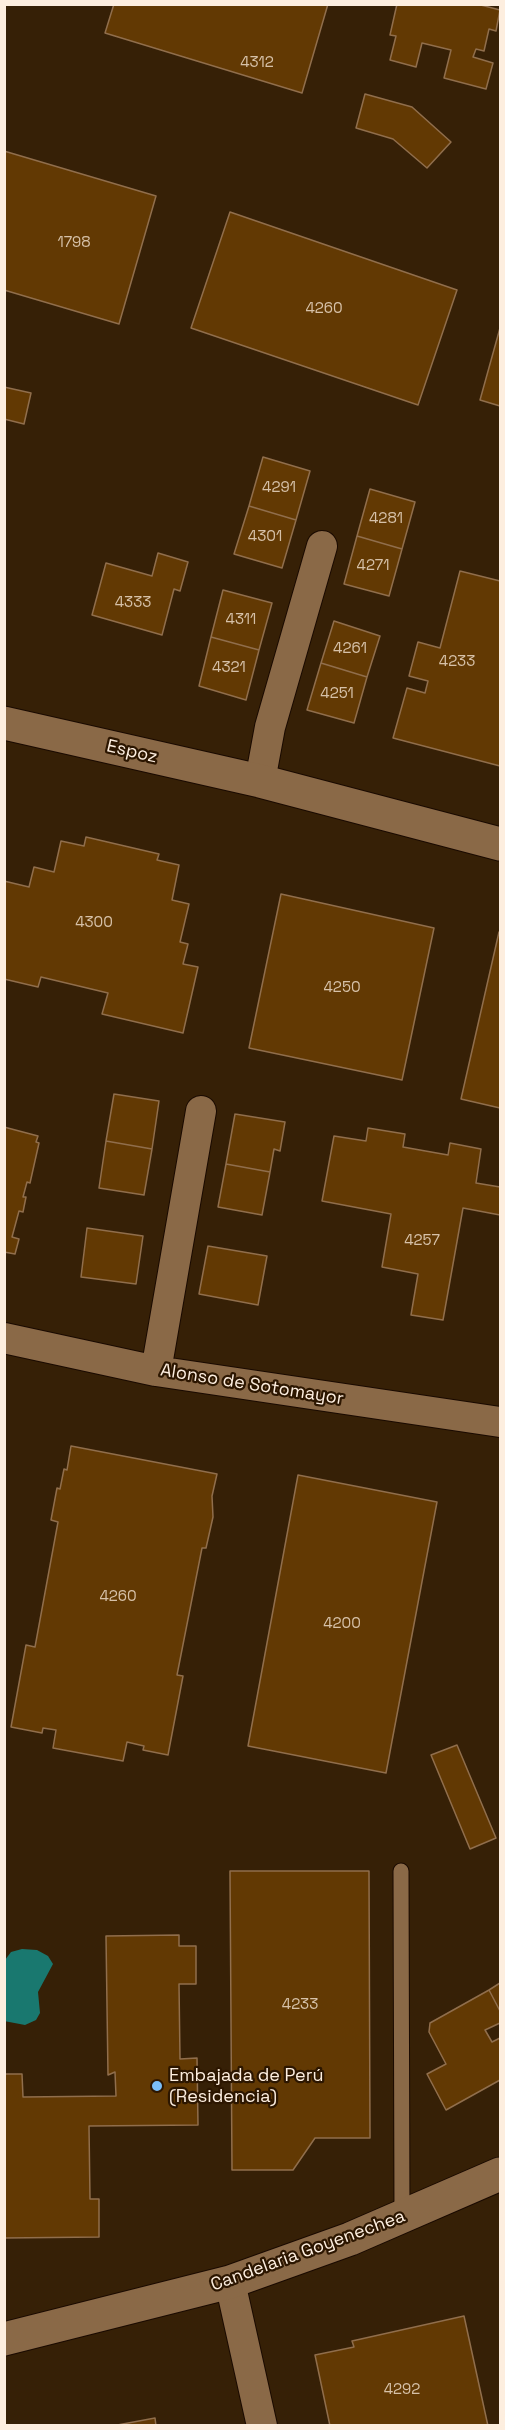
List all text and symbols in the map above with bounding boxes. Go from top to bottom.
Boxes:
house number: 4312 [240,54,274,72]
house number: 1798 [57,234,91,252]
house number: 4260 [305,300,343,318]
house number: 4291 [262,479,296,497]
house number: 4281 [369,510,403,528]
house number: 4301 [248,528,282,546]
house number: 4271 [357,557,389,575]
house number: 4333 [115,594,151,612]
house number: 4311 [226,611,256,629]
house number: 4261 [333,640,367,658]
house number: 4233 [439,653,475,671]
house number: 4321 [212,659,246,677]
house number: 4251 [320,685,354,703]
street label: Espoz [105,736,159,768]
house number: 4300 [75,914,113,932]
house number: 4250 [323,979,361,997]
house number: 4257 [404,1232,440,1250]
street label: Alonso de Sotomayor [159,1360,345,1410]
house number: 4260 [99,1588,137,1606]
house number: 4200 [323,1615,361,1633]
house number: 4233 [282,1996,318,2014]
place label: Embajada de Perú (Residencia) [169,2065,324,2108]
marker: Embajada de Perú (Residencia) [150,2079,164,2093]
street label: Candelaria Goyenechea [208,2206,408,2296]
house number: 4292 [384,2381,420,2399]

